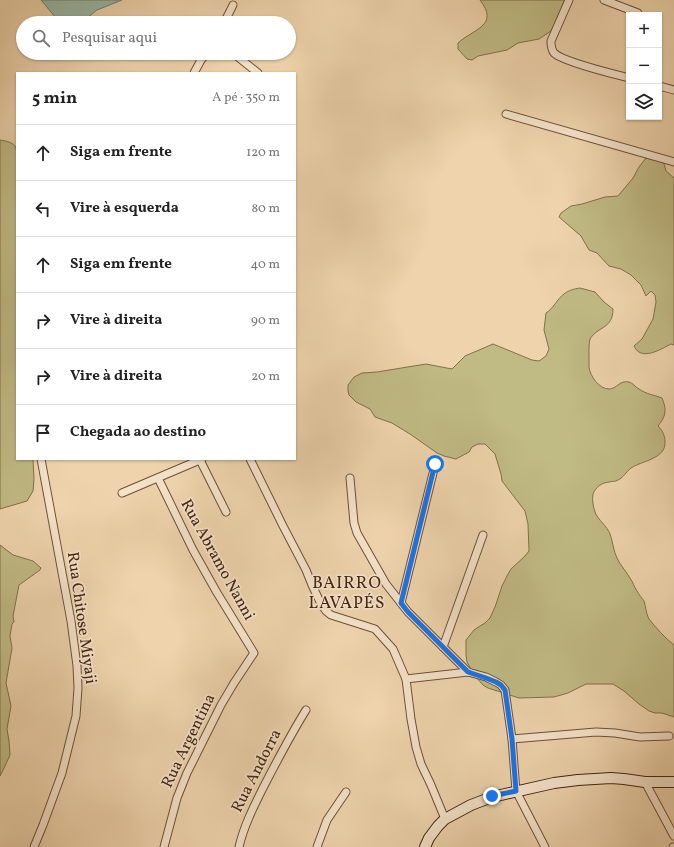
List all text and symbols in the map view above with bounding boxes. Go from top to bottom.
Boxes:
map controls [626,12,662,120]
button: + [626,12,662,48]
search box [16,16,296,60]
icon: search [30,27,52,49]
text: Pesquisar aqui [62,28,157,49]
button: − [626,48,662,84]
button: layers [626,84,662,120]
text: 5 min [32,87,77,110]
text: A pé · 350 m [212,89,280,107]
icon: ahead [32,142,54,164]
text: Siga em frente [70,142,172,163]
text: 120 m [246,144,280,162]
icon: left [32,198,54,220]
text: Vire à esquerda [70,198,179,219]
text: 80 m [251,200,280,218]
icon: ahead [32,254,54,276]
text: Siga em frente [70,254,172,275]
text: 40 m [251,256,280,274]
icon: right [32,310,54,332]
text: Vire à direita [70,310,162,331]
text: 90 m [251,312,280,330]
icon: right [32,366,54,388]
text: Vire à direita [70,366,162,387]
text: 20 m [251,368,280,386]
icon: arrive [32,422,54,444]
text: Chegada ao destino [70,422,206,443]
route start [426,455,444,473]
street label: Rua Abramo Nanni [175,495,260,625]
street label: Rua Chitose Miyaji [61,551,101,686]
district label: BAIRRO LAVAPÉS [309,572,385,615]
street label: Rua Argentina [157,690,221,792]
street label: Rua Andorra [227,726,287,816]
route end [483,787,501,805]

